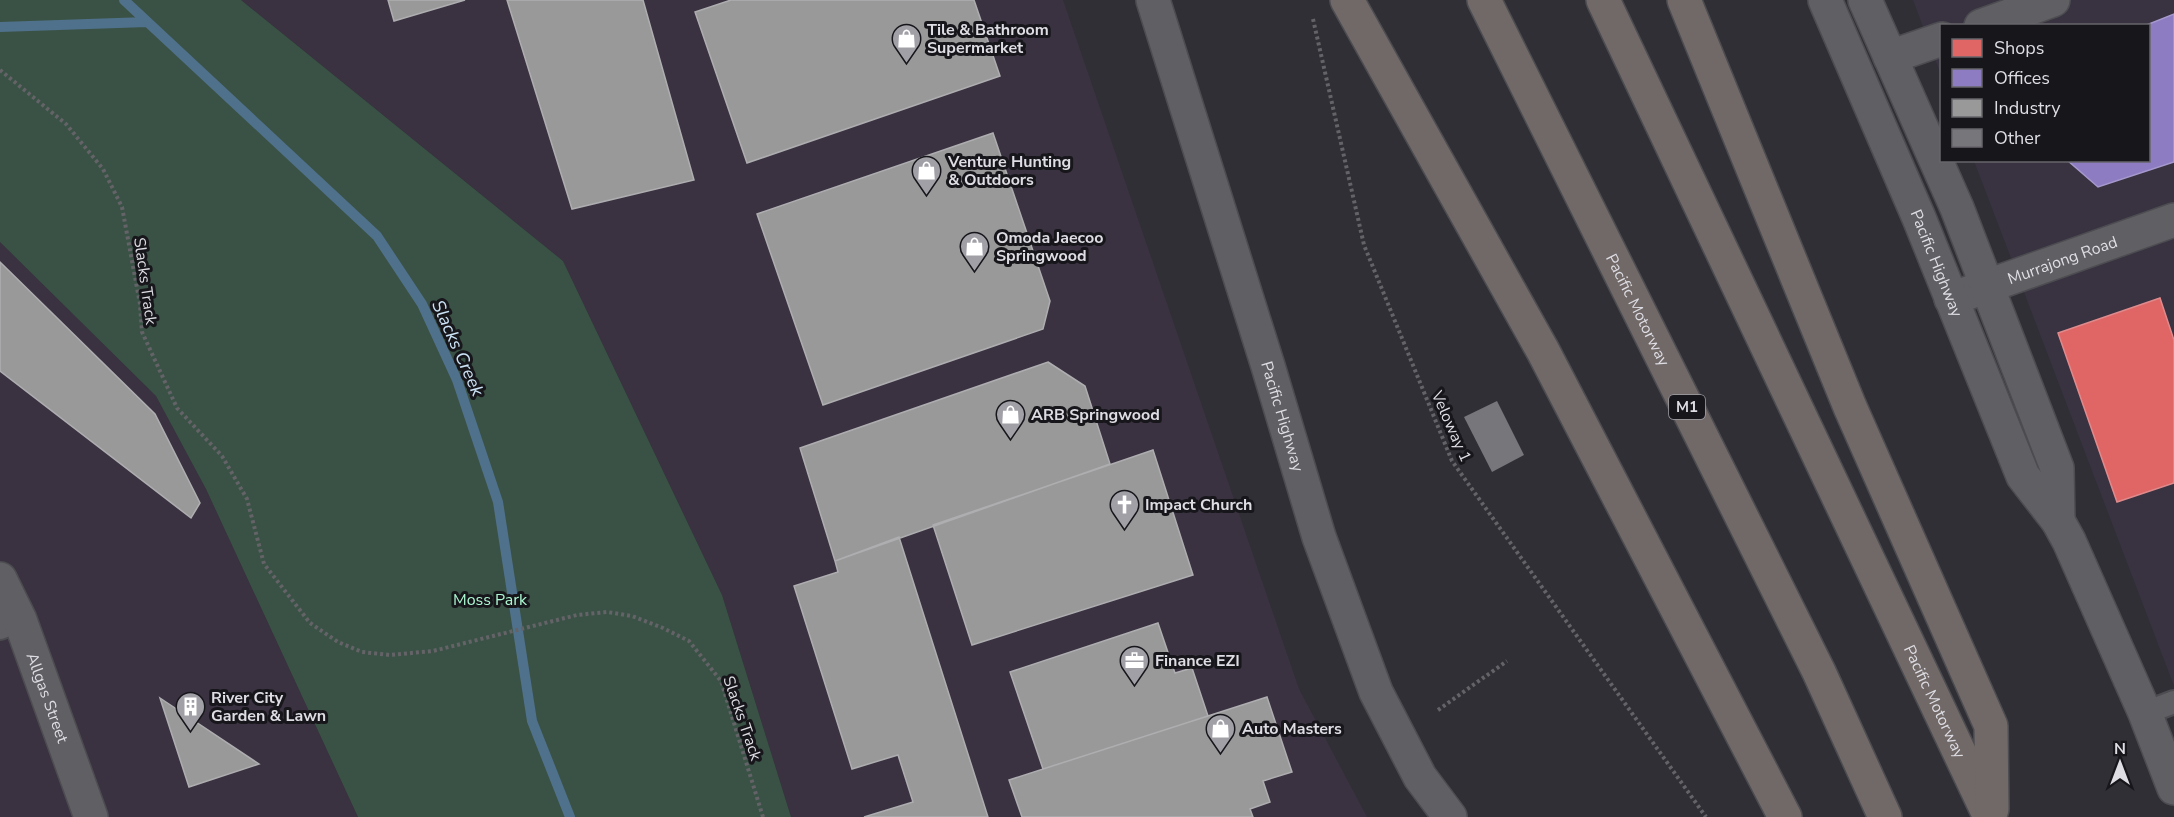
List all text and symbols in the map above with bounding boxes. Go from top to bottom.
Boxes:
place label: Tile & Bathroom Supermarket [927,19,1049,59]
shop icon: Tile & Bathroom Supermarket [890,22,922,64]
legend [1940,24,2150,162]
text: Shops [1994,36,2044,60]
text: Offices [1994,66,2050,90]
text: Industry [1994,96,2061,120]
text: Other [1994,126,2041,150]
place label: Venture Hunting & Outdoors [947,151,1071,191]
shop icon: Venture Hunting & Outdoors [911,154,943,196]
street label: Pacific Highway [1905,206,1968,321]
place label: Omoda Jaecoo Springwood [996,227,1103,267]
shop icon: Omoda Jaecoo Springwood [959,230,991,272]
street label: Murrajong Road [2005,231,2120,290]
street label: Slacks Track [128,236,162,327]
street label: Pacific Motorway [1600,250,1675,371]
water label: Slacks Creek [426,296,490,401]
street label: Pacific Highway [1255,359,1309,475]
street label: Veloway 1 [1425,386,1477,465]
road number: M1 [1669,395,1705,419]
shop icon: ARB Springwood [994,398,1026,440]
place label: ARB Springwood [1031,404,1160,426]
church icon: Impact Church [1108,488,1140,530]
place label: Impact Church [1145,494,1252,516]
park label: Moss Park [453,589,528,611]
street label: Pacific Motorway [1898,641,1971,763]
office icon: Finance EZI [1118,644,1150,686]
street label: Allgas Street [21,650,73,746]
place label: Finance EZI [1155,650,1240,672]
street label: Slacks Track [717,673,767,764]
place label: River City Garden & Lawn [211,687,326,727]
building icon: River City Garden & Lawn [174,690,206,732]
shop icon: Auto Masters [1205,712,1237,754]
place label: Auto Masters [1242,718,1342,740]
north arrow [2090,733,2150,793]
text: N [2114,738,2126,760]

